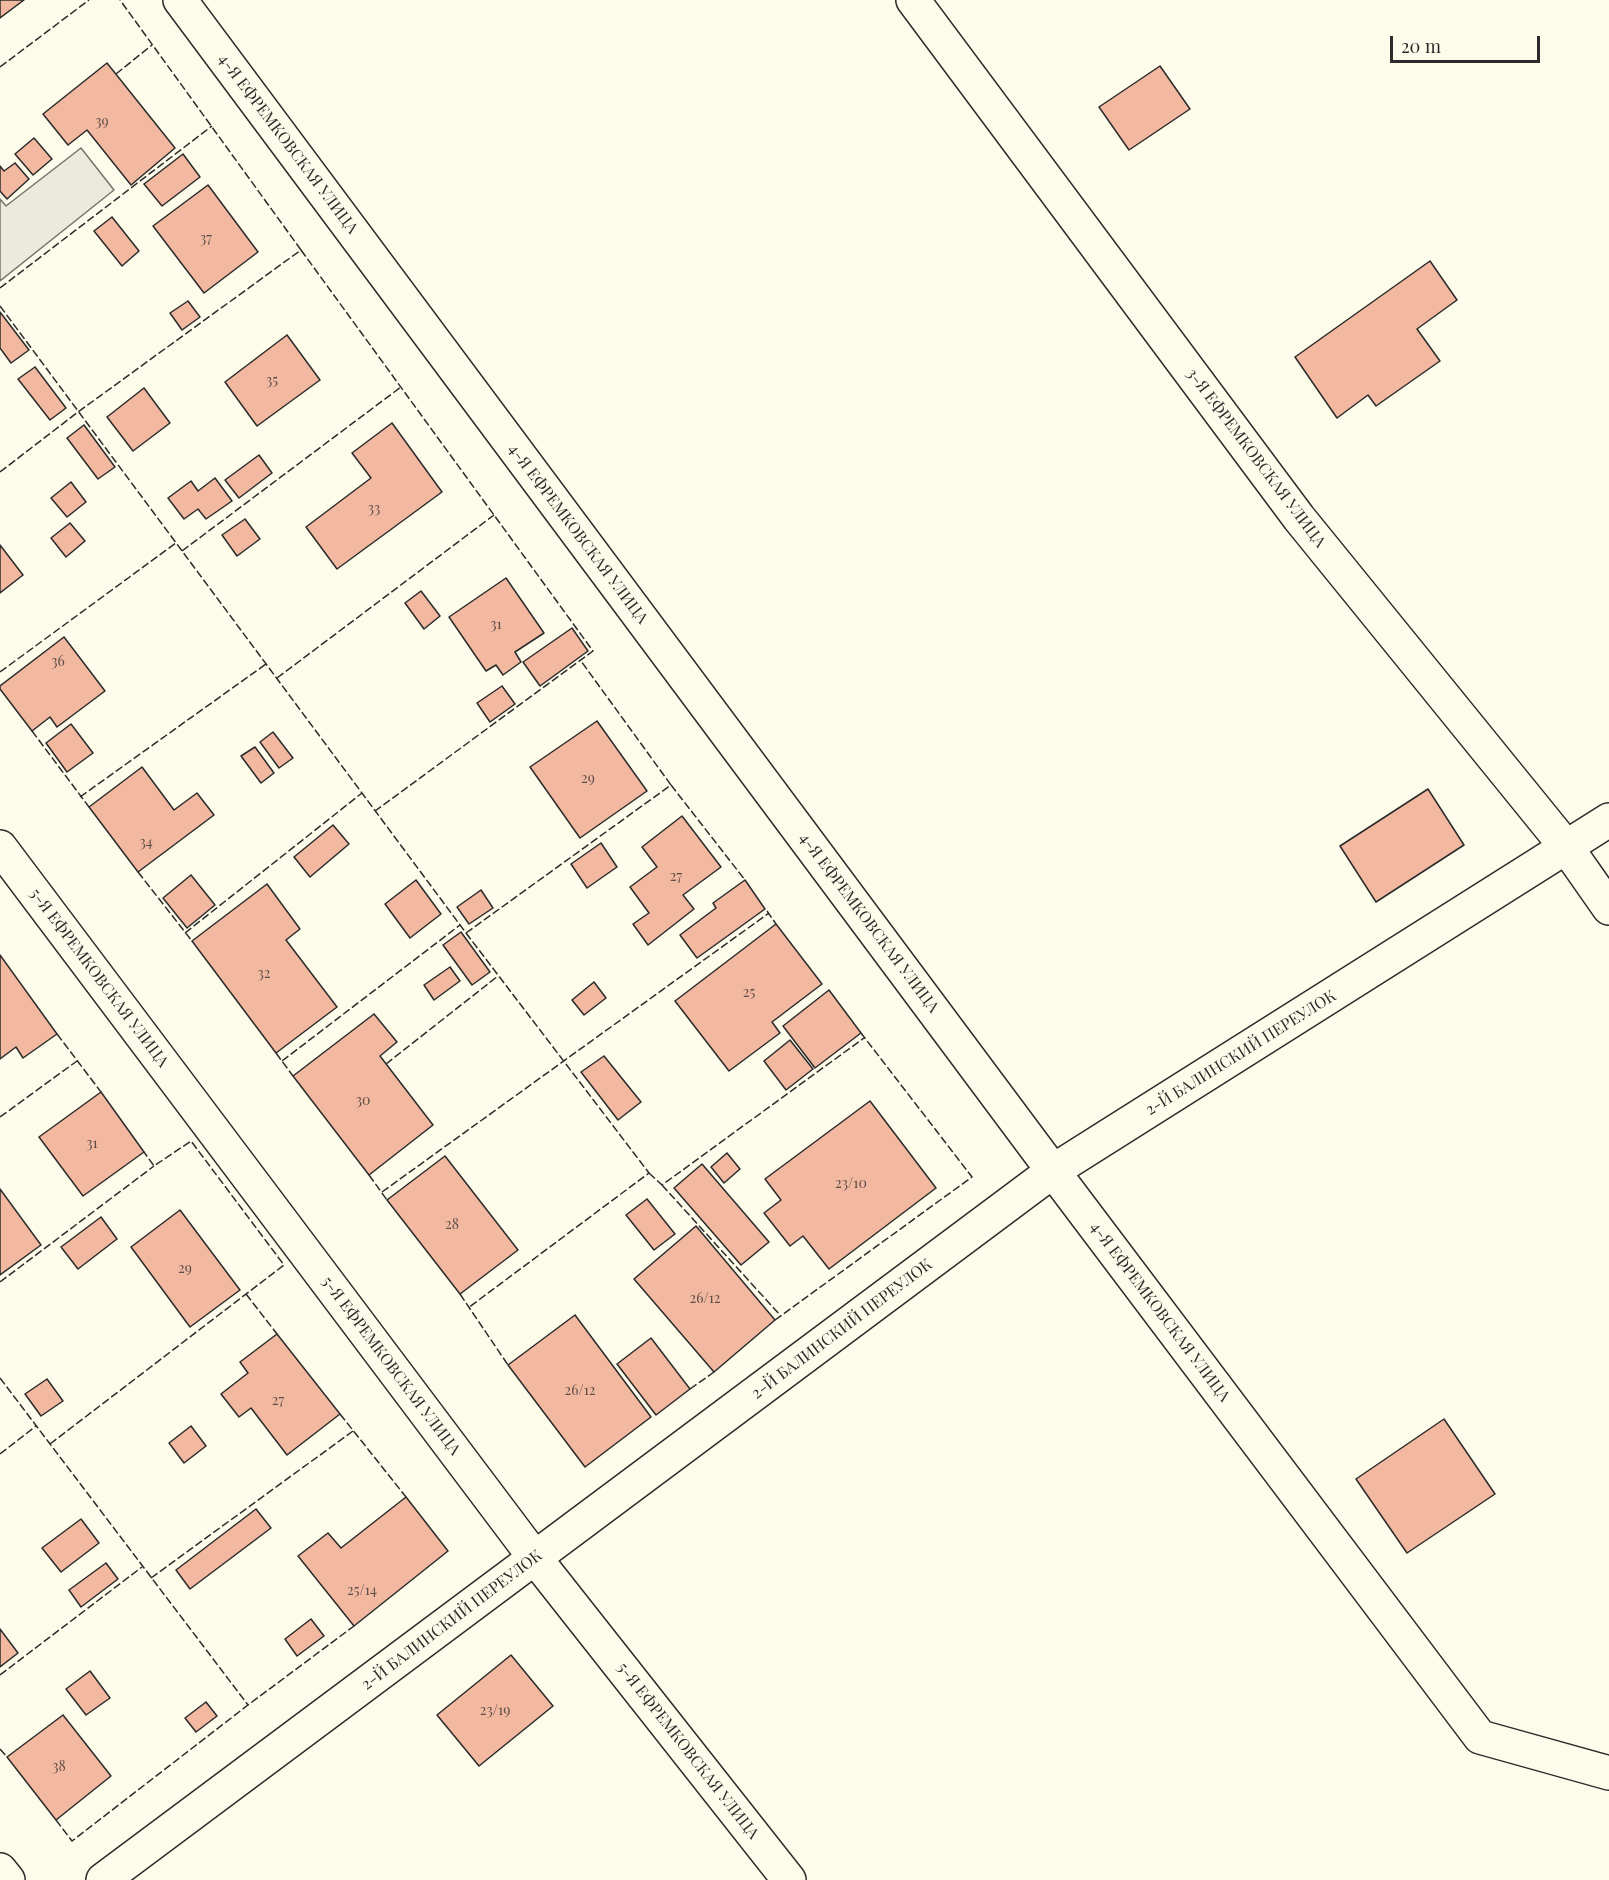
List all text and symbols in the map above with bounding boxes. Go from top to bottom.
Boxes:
scale bar [1393,24,1543,62]
text: 20 m [1401,34,1441,58]
street label: 4-Я ЕФРЕМКОВСКАЯ УЛИЦА [214,50,362,238]
house number: 39 [95,114,109,130]
house number: 37 [200,231,212,247]
street label: 3-Я ЕФРЕМКОВСКАЯ УЛИЦА [1182,365,1330,551]
house number: 35 [266,373,278,389]
street label: 4-Я ЕФРЕМКОВСКАЯ УЛИЦА [504,440,652,628]
house number: 33 [368,501,380,517]
house number: 31 [490,617,502,633]
house number: 36 [51,654,65,670]
house number: 29 [581,771,595,787]
street label: 4-Я ЕФРЕМКОВСКАЯ УЛИЦА [795,829,943,1017]
house number: 34 [139,835,153,851]
house number: 27 [670,869,682,885]
street label: 5-Я ЕФРЕМКОВСКАЯ УЛИЦА [25,885,173,1071]
house number: 32 [257,966,271,982]
house number: 25 [743,985,755,1001]
street label: 2-Й БАЛИНСКИЙ ПЕРЕУЛОК [1142,986,1340,1120]
house number: 30 [356,1093,370,1109]
house number: 31 [86,1136,98,1152]
house number: 23/10 [835,1176,867,1192]
house number: 28 [445,1217,459,1233]
street label: 4-Я ЕФРЕМКОВСКАЯ УЛИЦА [1086,1218,1234,1406]
street label: 2-Й БАЛИНСКИЙ ПЕРЕУЛОК [748,1255,936,1403]
house number: 29 [178,1261,192,1277]
street label: 5-Я ЕФРЕМКОВСКАЯ УЛИЦА [317,1273,465,1459]
house number: 26/12 [689,1291,721,1307]
house number: 26/12 [564,1383,596,1399]
house number: 27 [272,1393,284,1409]
street label: 2-Й БАЛИНСКИЙ ПЕРЕУЛОК [358,1546,546,1694]
house number: 25/14 [347,1583,377,1599]
street label: 5-Я ЕФРЕМКОВСКАЯ УЛИЦА [613,1659,763,1843]
house number: 23/19 [480,1703,510,1719]
house number: 38 [52,1759,66,1775]

